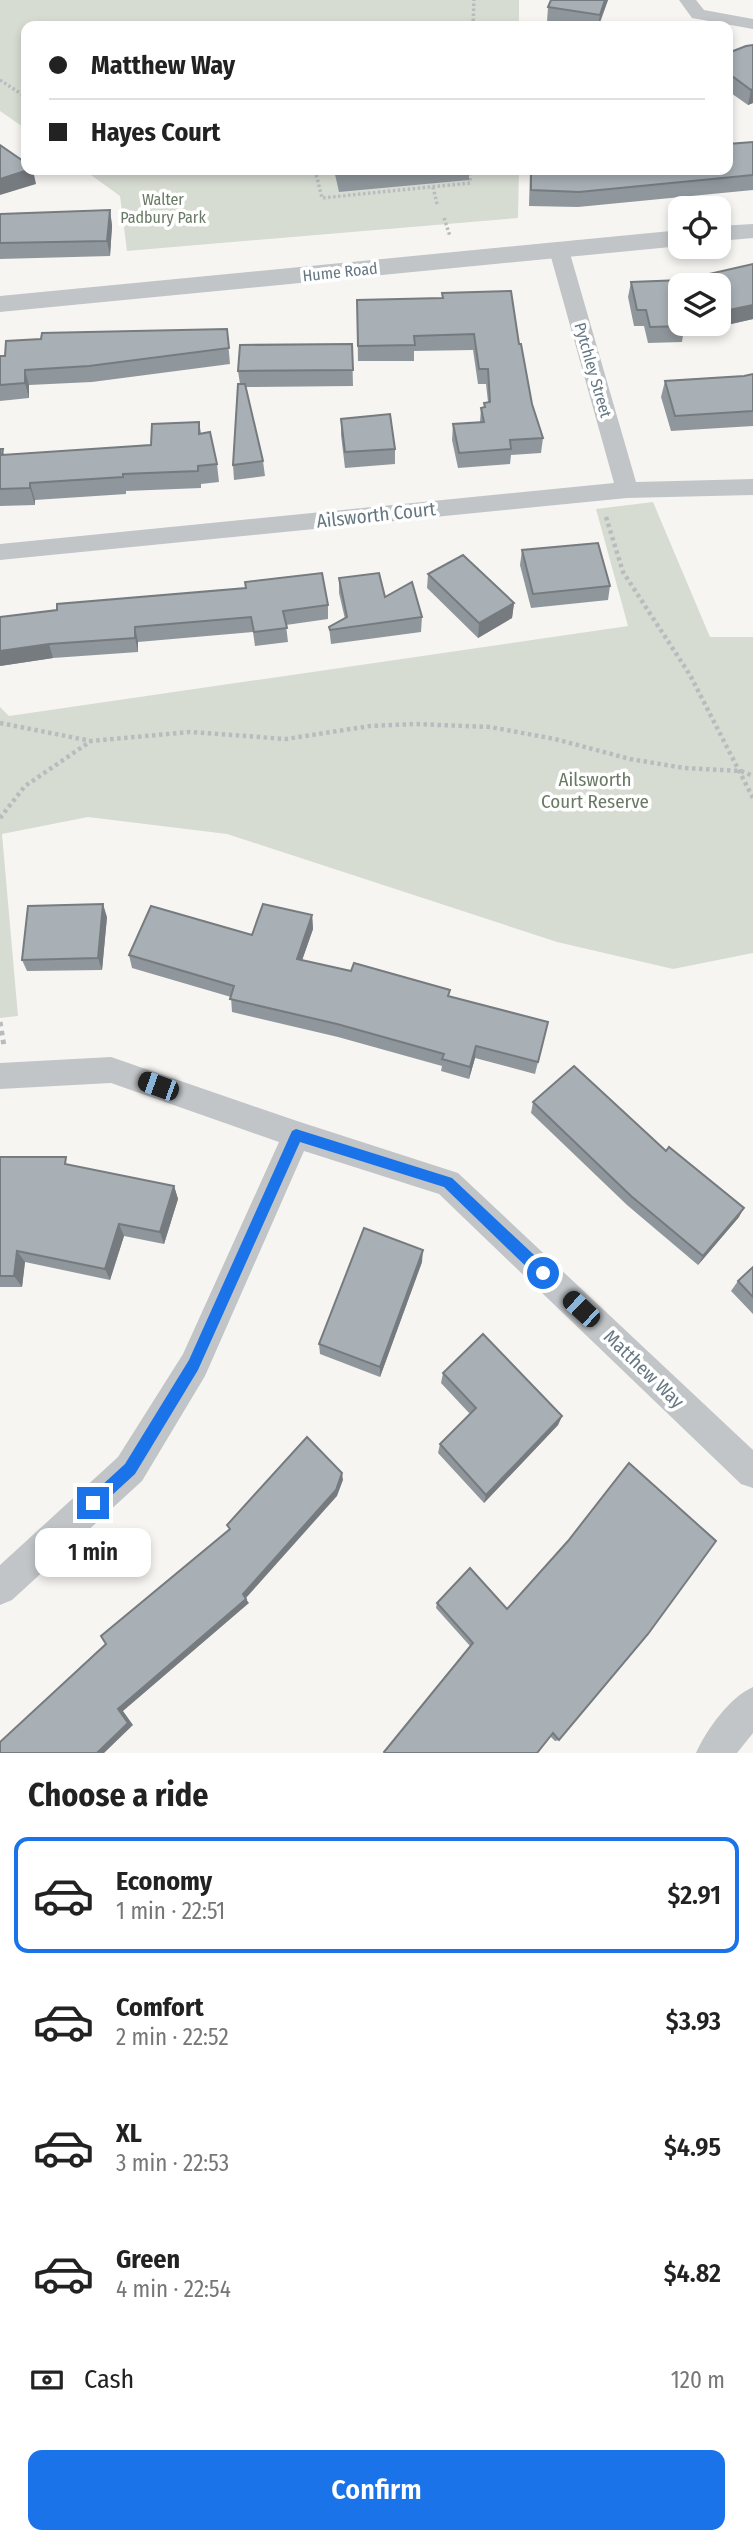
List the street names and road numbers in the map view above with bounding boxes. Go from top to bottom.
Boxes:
street label: Hume Road [302,259,378,285]
street label: Pytchley Street [570,320,616,420]
street label: Ailsworth Court [315,497,437,533]
street label: Matthew Way [599,1325,689,1413]

